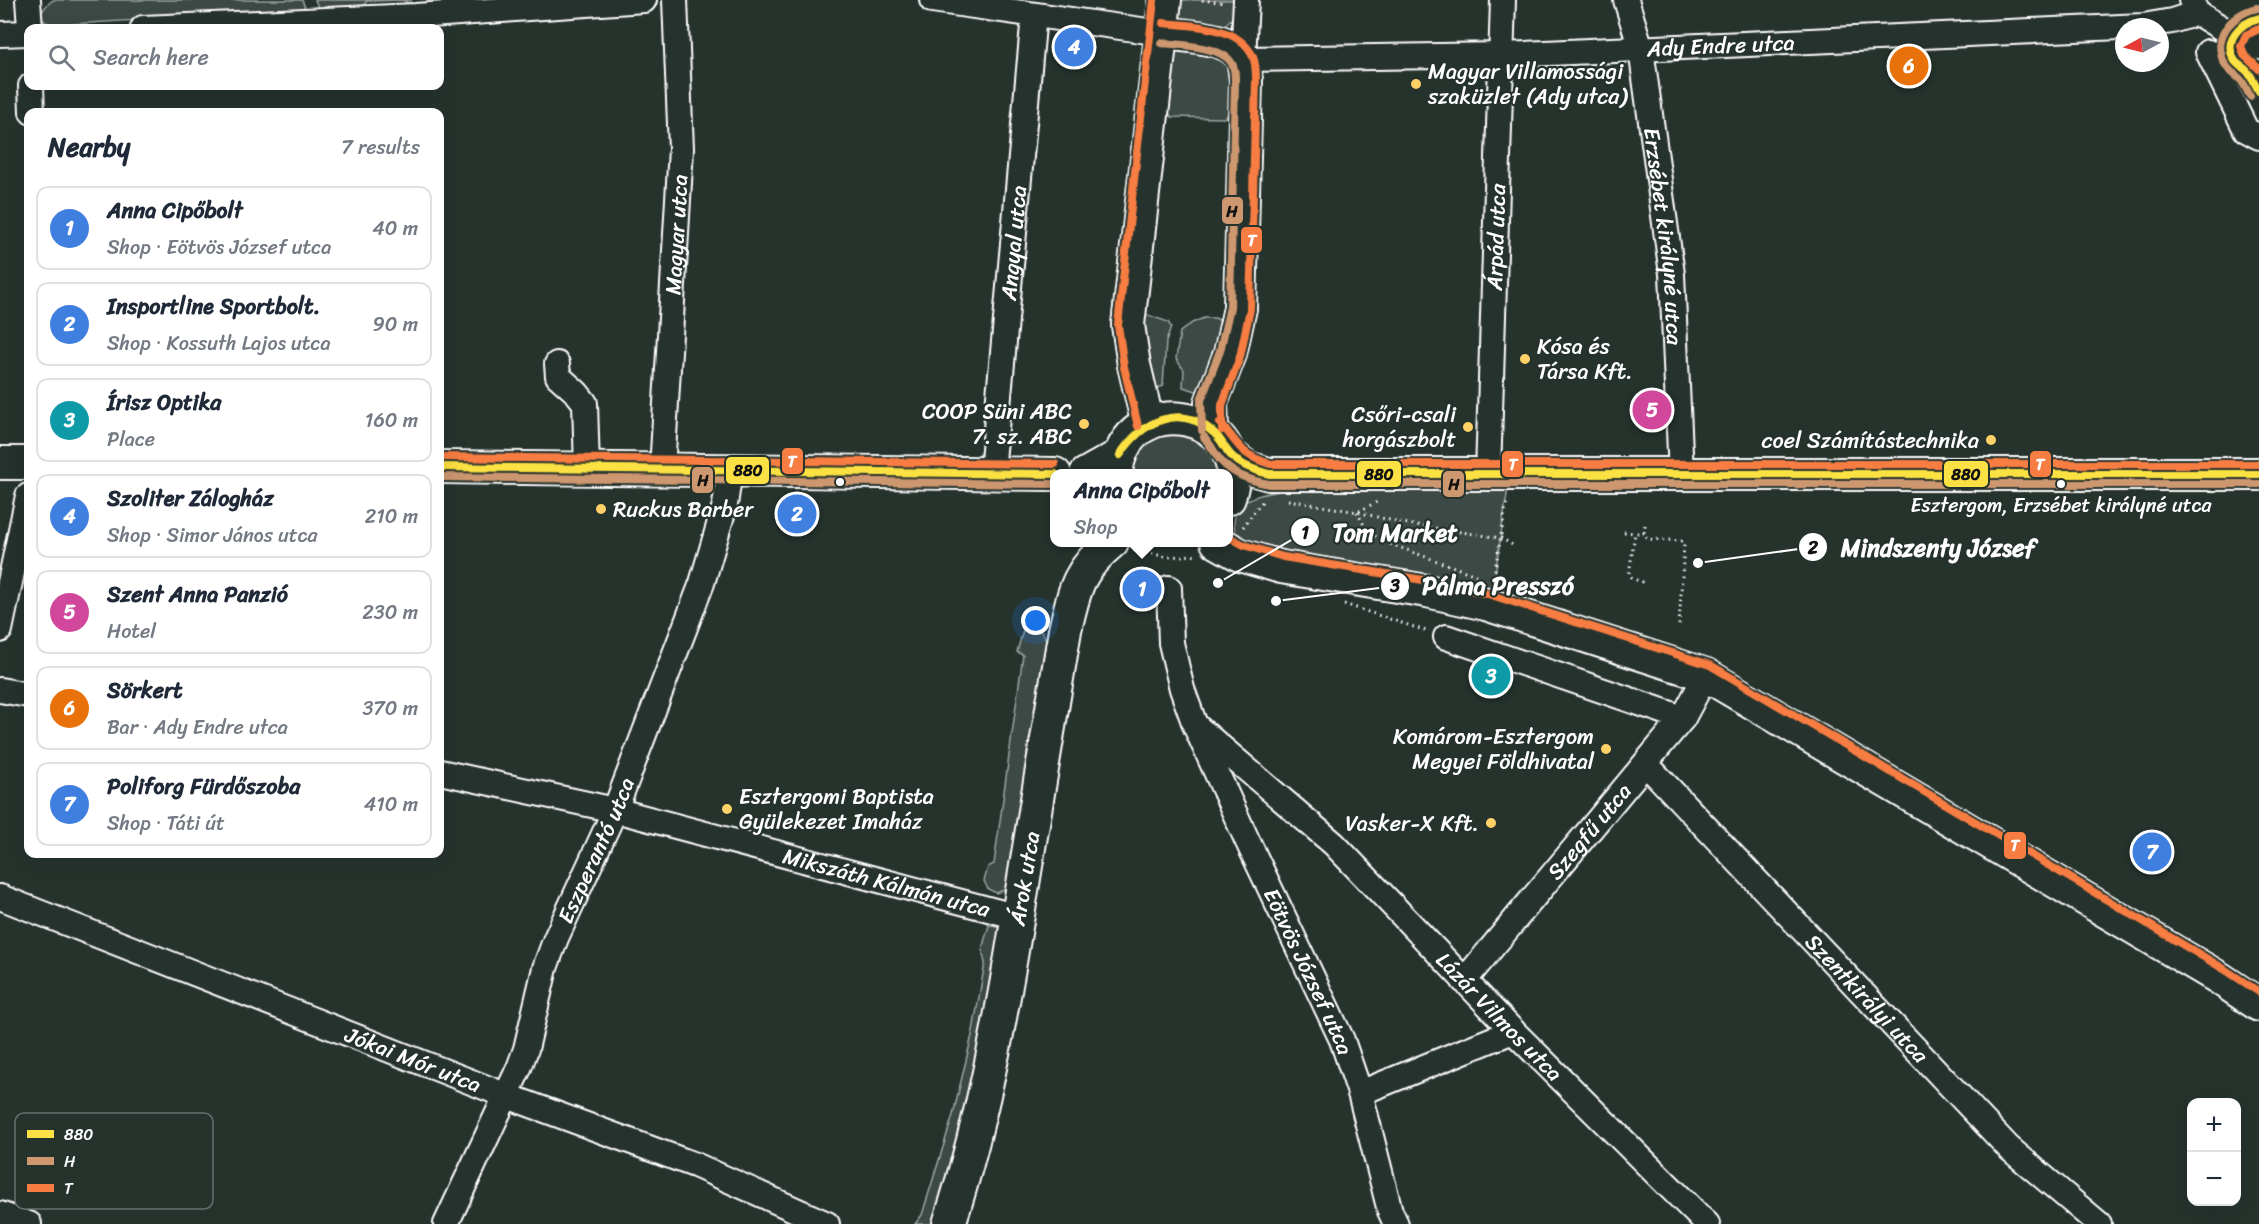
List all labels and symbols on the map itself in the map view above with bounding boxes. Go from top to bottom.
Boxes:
north arrow [2115,18,2169,72]
street label: Ady Endre utca [1645,22,1795,68]
pin: 4 [1054,24,1094,70]
pin: 6 [1890,44,1928,88]
place label: Magyar Villamossági szaküzlet (Ady utca) [1427,52,1628,116]
marker: Magyar Villamossági szaküzlet (Ady utca) [1409,77,1423,91]
street label: Erzsébet királyné utca [1633,125,1695,347]
street label: Magyar utca [653,173,699,296]
street label: Árpád utca [1474,182,1517,292]
street label: Angyal utca [988,184,1038,303]
line badge: H [1221,196,1244,225]
text: H [1225,197,1238,226]
line badge: T [1240,226,1263,254]
text: T [1248,226,1258,255]
place label: Kósa és Társa Kft. [1537,327,1633,391]
marker: Kósa és Társa Kft. [1518,352,1532,366]
pin: 5 [1632,388,1672,432]
place label: COOP Süni ABC 7. sz. ABC [922,392,1072,456]
place label: Csőri-csali horgászbolt [1342,395,1457,459]
marker: COOP Süni ABC 7. sz. ABC [1077,417,1091,431]
marker: Csőri-csali horgászbolt [1461,420,1475,434]
place label: coel Számítástechnika [1762,421,1979,460]
marker: coel Számítástechnika [1984,433,1998,447]
line badge: T [781,447,804,475]
text: T [788,447,798,476]
line badge: T [1501,450,1524,478]
text: T [1509,450,1519,479]
line badge: T [2029,450,2052,478]
text: T [2036,450,2046,479]
line badge: 880 [725,456,770,485]
text: 880 [732,456,763,485]
line badge: 880 [1356,460,1402,488]
text: 880 [1363,460,1394,489]
line badge: 880 [1943,460,1989,488]
text: 880 [1950,460,1981,489]
line badge: H [691,466,714,494]
text: H [696,466,709,495]
line badge: H [1442,470,1465,498]
text: H [1447,470,1460,499]
unlabelled marker [834,476,846,488]
marker: Esztergom, Erzsébet királyné utca [2055,478,2067,490]
place label: Esztergom, Erzsébet királyné utca [1910,488,2212,523]
place label: Ruckus Barber [613,490,754,529]
pin: 2 [778,492,816,536]
marker: Ruckus Barber [594,502,608,516]
callout: Tom Market [1290,511,1469,553]
text: Tom Market [1332,512,1458,554]
text: 1 [1301,517,1309,549]
callout: Mindszenty József [1798,526,2047,568]
text: Mindszenty József [1840,527,2039,569]
text: 2 [1807,532,1819,564]
callout: Pálma Presszó [1380,565,1585,607]
text: Pálma Presszó [1422,565,1575,607]
pin: 1 [1122,566,1162,612]
text: 3 [1389,570,1400,602]
your location [1021,606,1050,635]
pin: 3 [1472,654,1510,698]
place label: Komárom-Esztergom Megyei Földhivatal [1393,717,1595,781]
marker: Komárom-Esztergom Megyei Földhivatal [1599,742,1613,756]
street label: Eszperantó utca [546,771,645,930]
street label: Szegfű utca [1536,774,1641,889]
place label: Esztergomi Baptista Gyülekezet Imaház [739,777,934,841]
marker: Esztergomi Baptista Gyülekezet Imaház [720,802,734,816]
place label: Vasker-X Kft. [1345,804,1479,843]
marker: Vasker-X Kft. [1484,816,1498,830]
street label: Árok utca [997,828,1051,929]
pin: 7 [2132,830,2172,874]
line badge: T [2003,831,2027,860]
text: T [2011,831,2021,860]
street label: Mikszáth Kálmán utca [778,836,995,929]
street label: Eötvös József utca [1253,881,1365,1060]
street label: Szentkirályi utca [1796,924,1939,1073]
street label: Lázár Vilmos utca [1427,942,1573,1091]
street label: Jókai Mór utca [338,1014,487,1104]
legend [15,1113,213,1209]
text: 880 [64,1120,93,1149]
text: H [64,1147,76,1176]
text: T [64,1174,74,1203]

